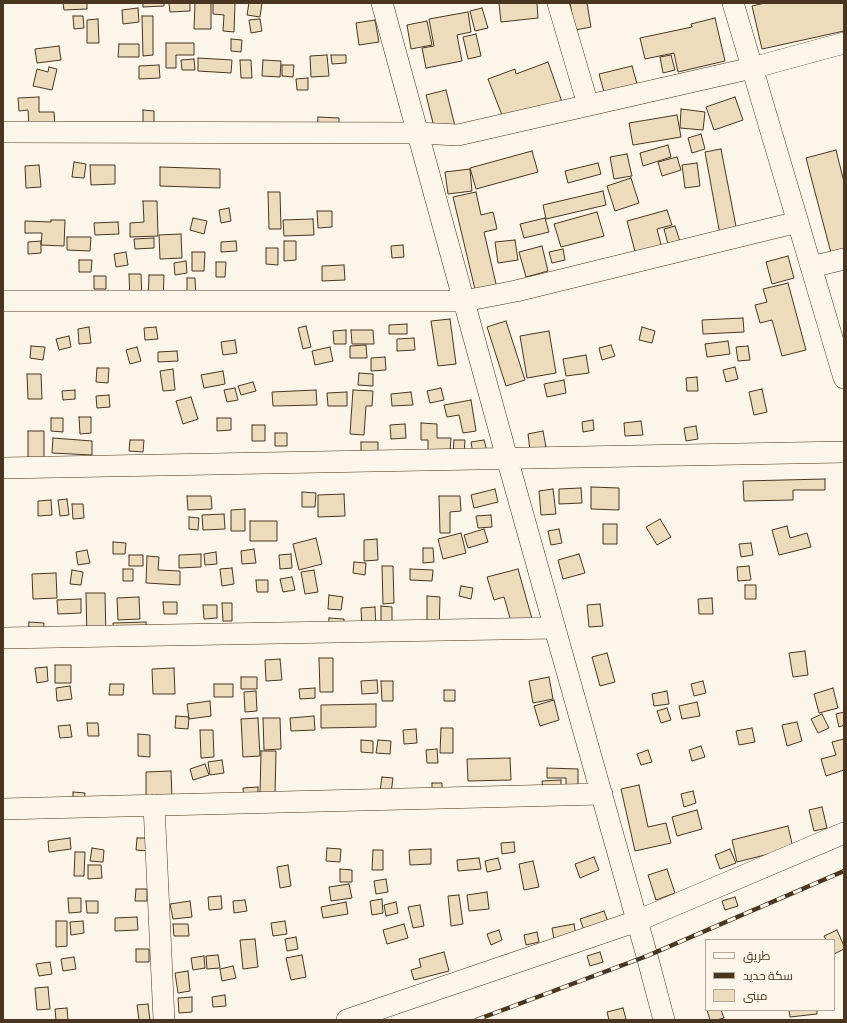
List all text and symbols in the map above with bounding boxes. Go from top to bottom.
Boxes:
legend [705,939,835,1011]
text: طريق [743,947,770,964]
text: سكة حديد [743,967,793,984]
text: مبنى [743,987,768,1004]

